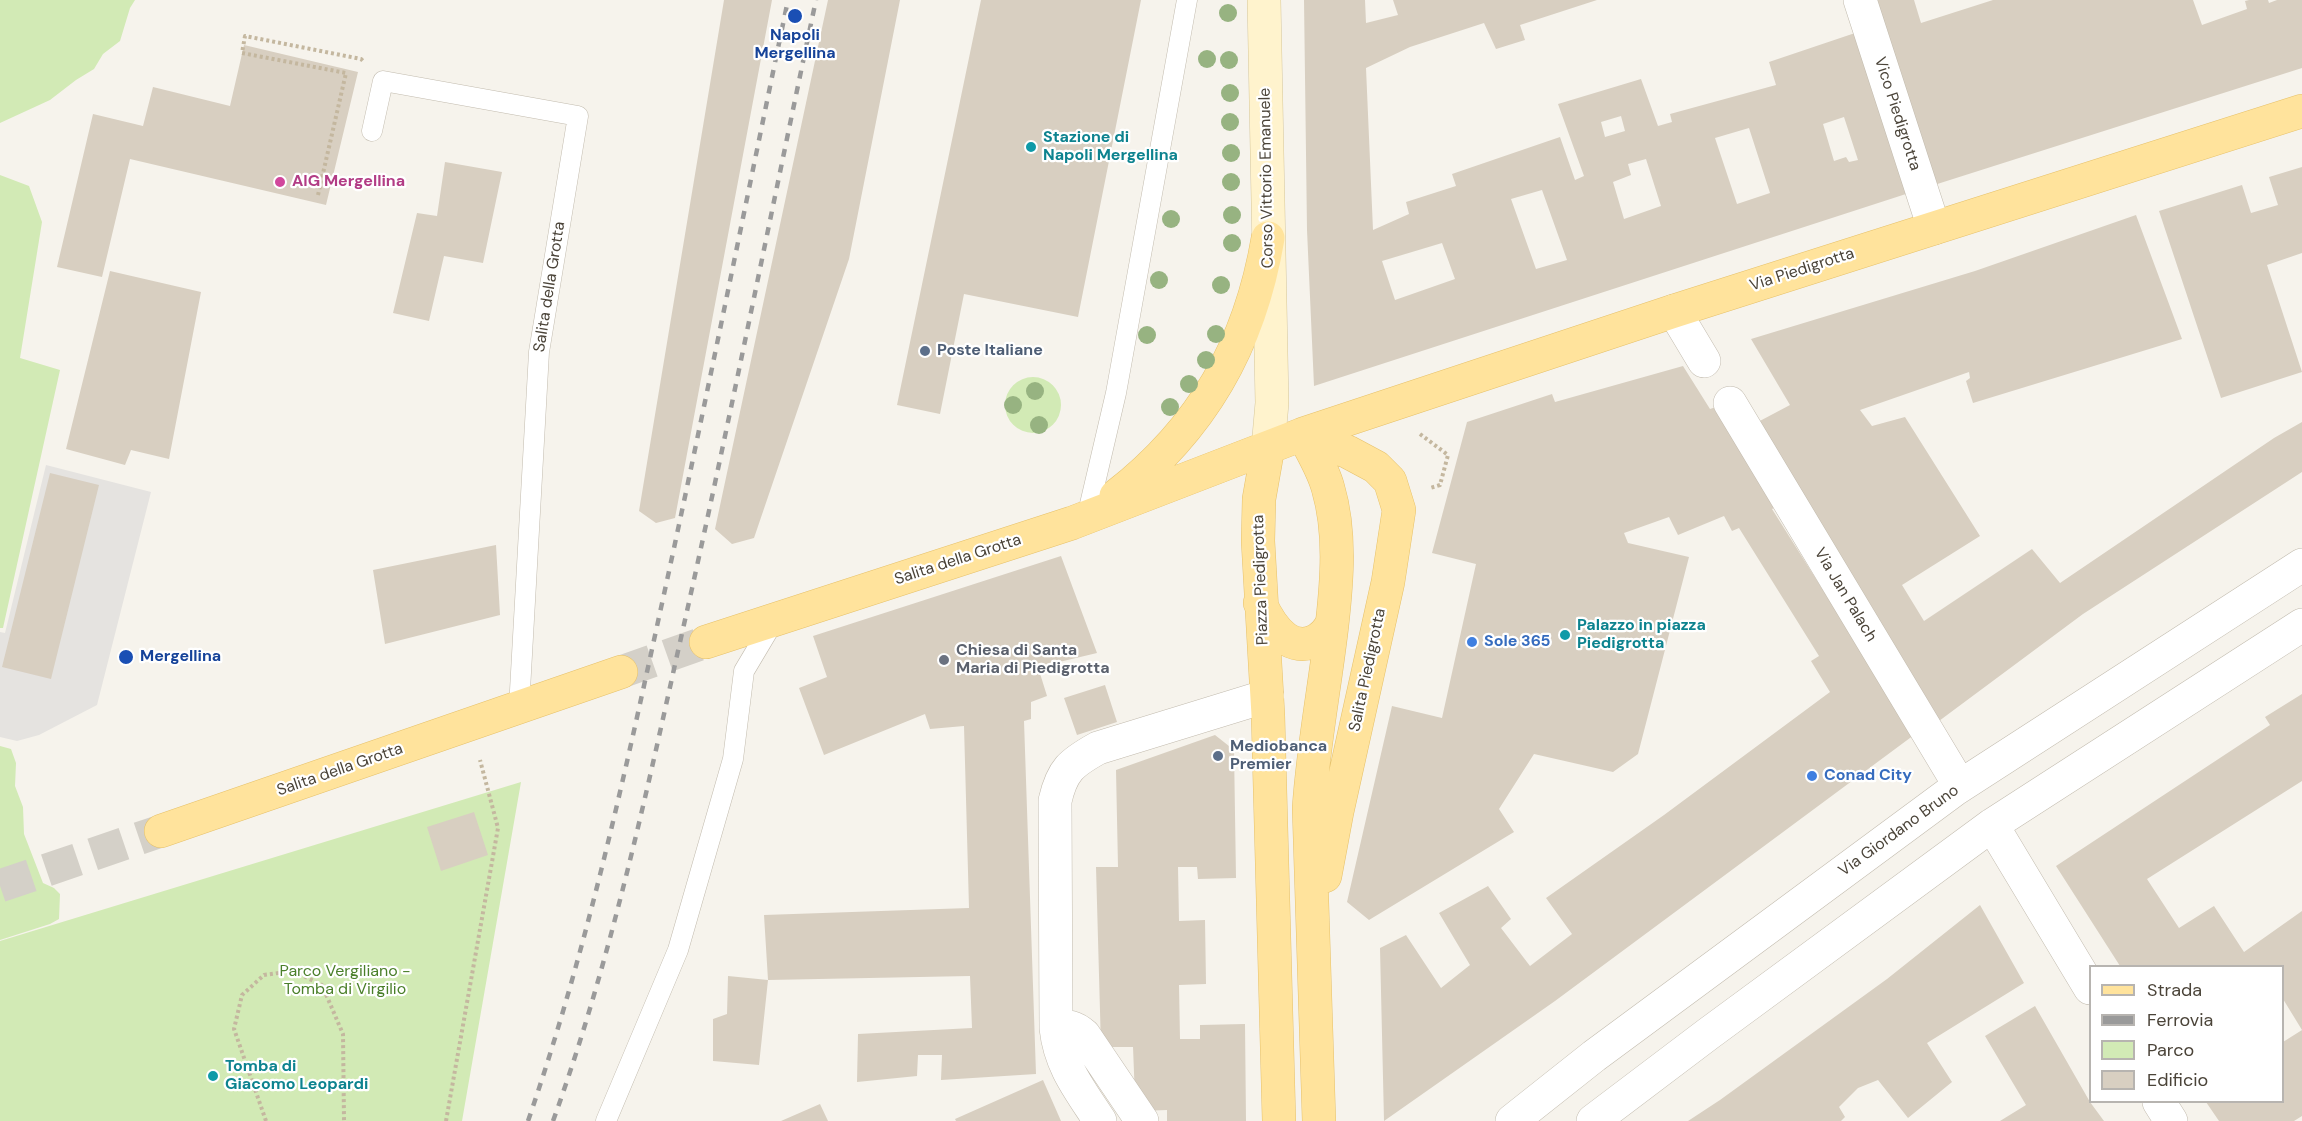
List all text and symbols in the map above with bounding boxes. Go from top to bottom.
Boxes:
marker: Napoli Mergellina [786,7,804,25]
place label: Napoli Mergellina [754,26,836,64]
street label: Vico Piedigrotta [1870,55,1924,173]
street label: Corso Vittorio Emanuele [1256,88,1278,268]
place label: Stazione di Napoli Mergellina [1043,128,1178,166]
marker: Stazione di Napoli Mergellina [1024,140,1038,154]
place label: AIG Mergellina [292,172,405,192]
marker: AIG Mergellina [273,175,287,189]
street label: Salita della Grotta [530,220,570,354]
street label: Via Piedigrotta [1747,244,1857,296]
place label: Poste Italiane [937,341,1043,361]
marker: Poste Italiane [918,344,932,358]
street label: Piazza Piedigrotta [1249,514,1273,646]
street label: Salita della Grotta [892,530,1024,590]
street label: Via Jan Palach [1809,545,1881,645]
street label: Salita Piedigrotta [1346,607,1390,733]
place label: Palazzo in piazza Piedigrotta [1577,616,1706,654]
marker: Palazzo in piazza Piedigrotta [1558,628,1572,642]
place label: Sole 365 [1484,632,1551,652]
marker: Sole 365 [1465,635,1479,649]
place label: Chiesa di Santa Maria di Piedigrotta [956,641,1110,679]
place label: Mergellina [140,647,221,667]
marker: Mergellina [117,648,135,666]
marker: Chiesa di Santa Maria di Piedigrotta [937,653,951,667]
place label: Mediobanca Premier [1230,737,1327,775]
street label: Salita della Grotta [274,739,406,801]
marker: Mediobanca Premier [1211,749,1225,763]
place label: Conad City [1824,766,1912,786]
marker: Conad City [1805,769,1819,783]
street label: Via Giordano Bruno [1835,781,1963,881]
park label: Parco Vergiliano - Tomba di Virgilio [279,962,411,1000]
legend [2089,965,2284,1103]
text: Strada [2147,978,2202,1002]
text: Ferrovia [2147,1008,2213,1032]
text: Parco [2147,1038,2194,1062]
place label: Tomba di Giacomo Leopardi [225,1057,368,1095]
text: Edificio [2147,1068,2208,1092]
marker: Tomba di Giacomo Leopardi [206,1069,220,1083]

